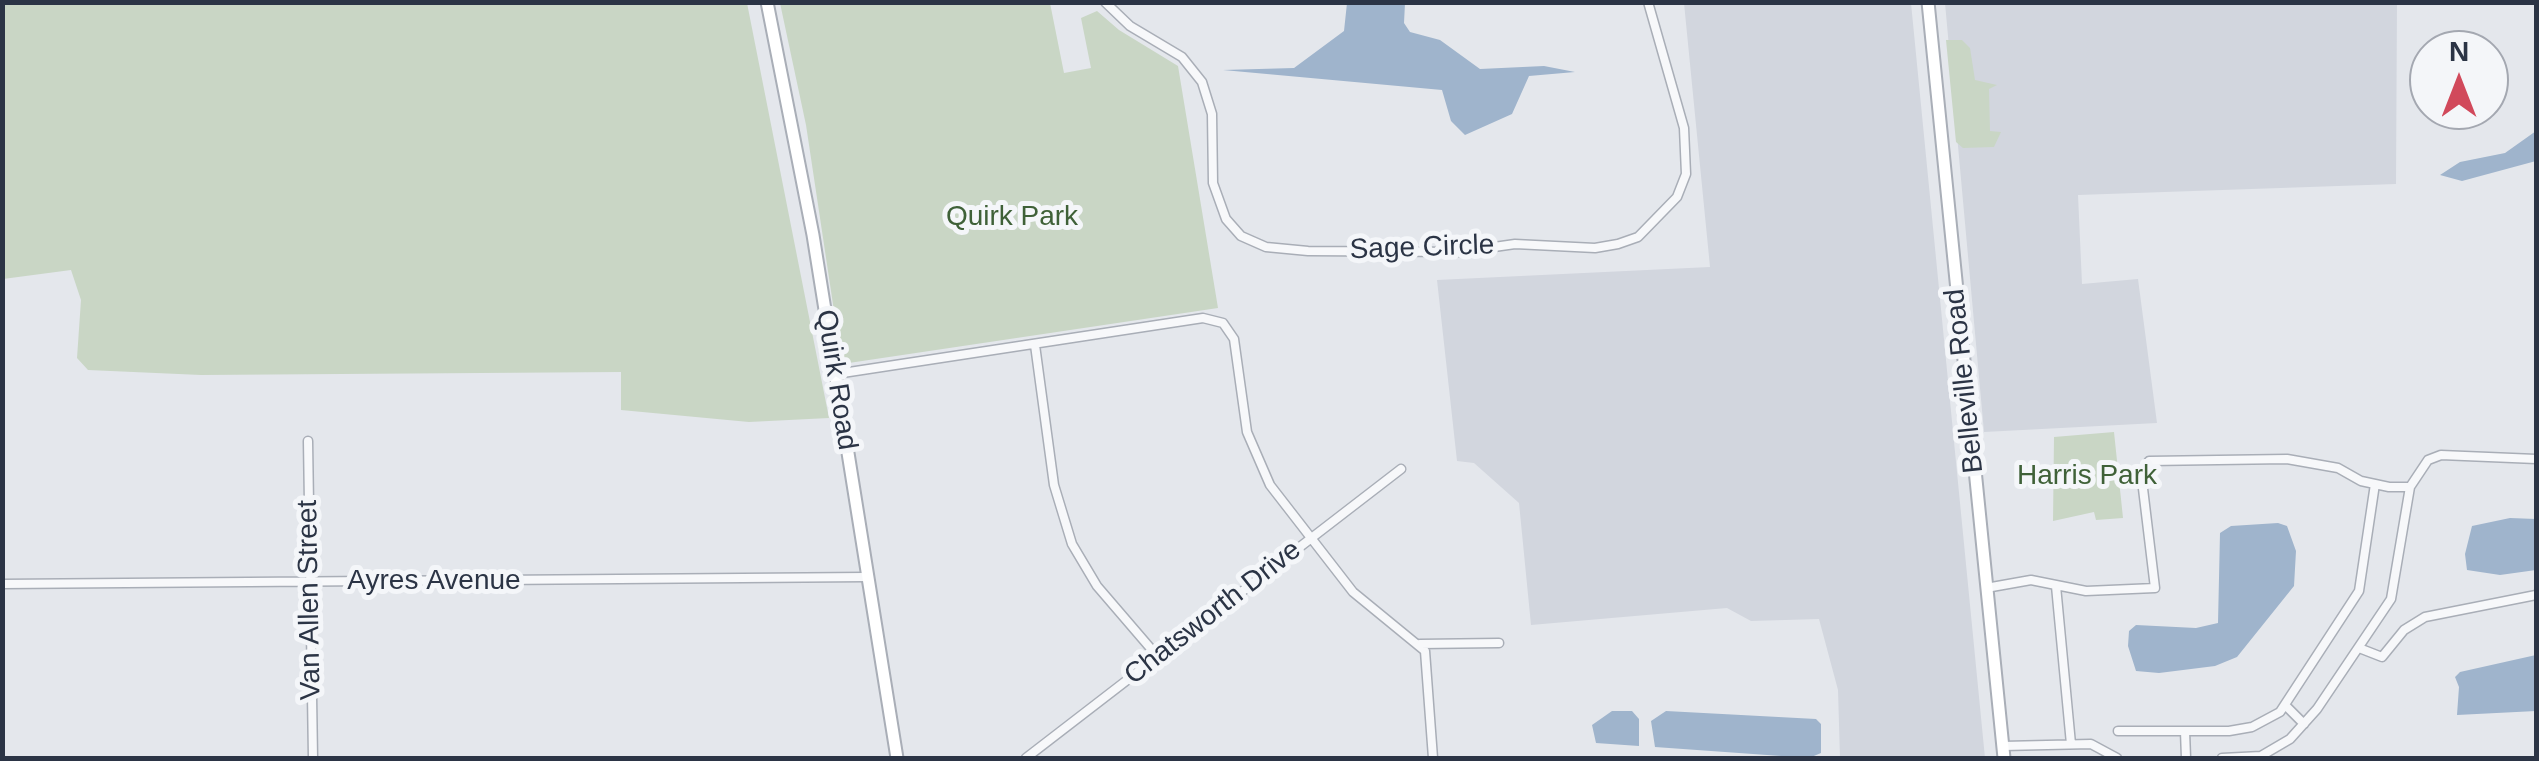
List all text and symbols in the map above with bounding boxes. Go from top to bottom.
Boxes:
north arrow [2409,30,2509,130]
text: N [2449,36,2469,67]
park label: Quirk Park [946,200,1078,234]
street label: Sage Circle [1349,229,1495,267]
street label: Belleville Road [1939,287,1991,475]
street label: Quirk Road [808,307,864,453]
park label: Harris Park [2017,459,2157,493]
street label: Van Allen Street [291,500,329,700]
street label: Chatsworth Drive [1118,534,1308,692]
street label: Ayres Avenue [347,564,521,598]

